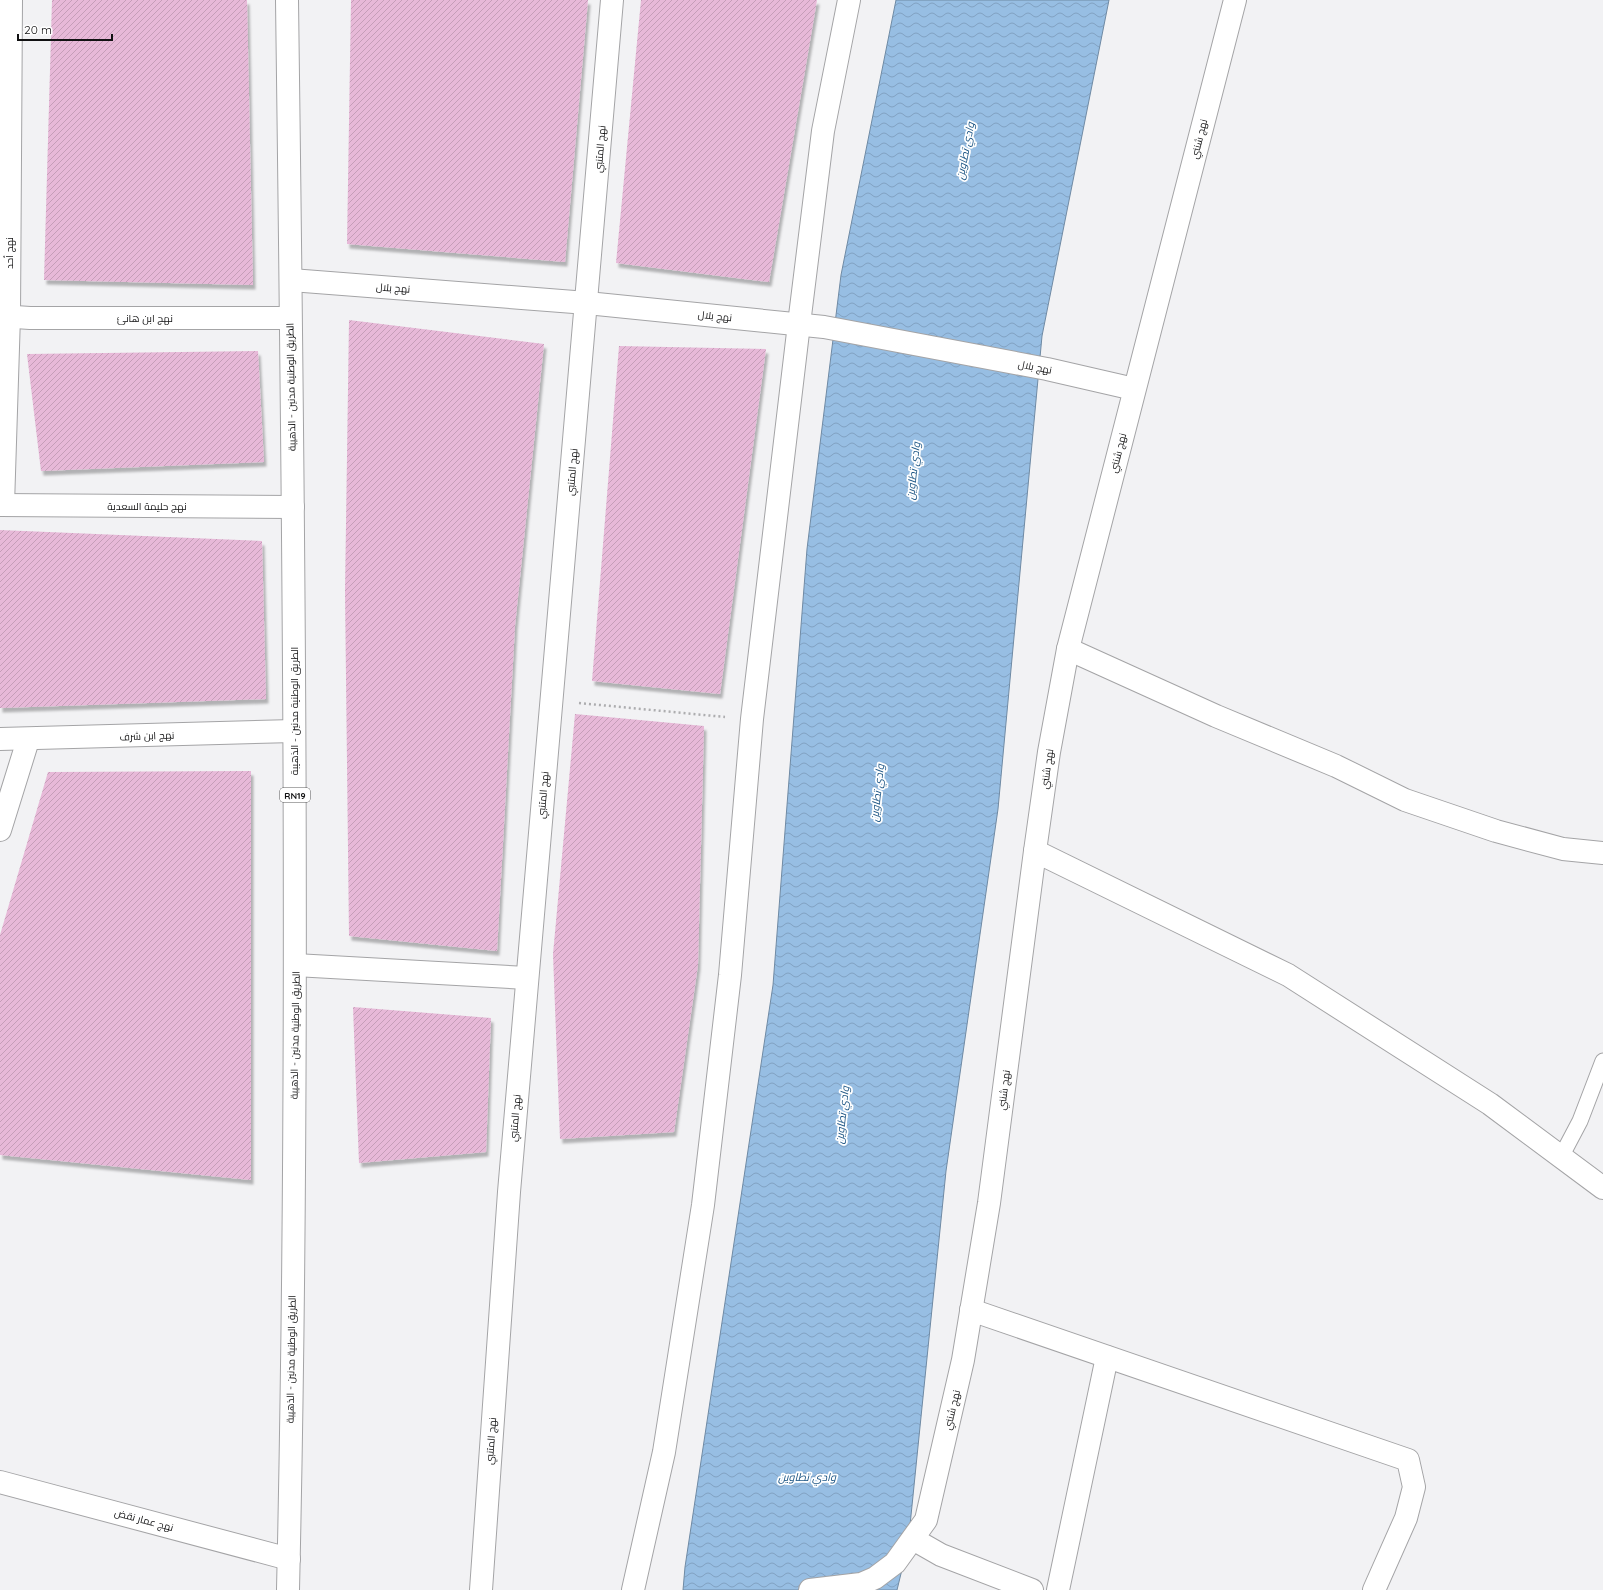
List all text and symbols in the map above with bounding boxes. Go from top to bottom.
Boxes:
scale bar [18,16,112,42]
text: 20 m [24,22,52,37]
street label: نهج شنني [1188,118,1211,161]
water label: وادي تطاوين [953,120,980,181]
street label: نهج المتنبي [591,125,610,173]
street label: نهج أحد [3,237,16,269]
street label: نهج بلال [375,280,411,296]
street label: نهج بلال [697,308,733,324]
street label: نهج ابن هانئ [117,312,173,325]
street label: الطريق الوطنية مدنين - الذهيبة [283,323,299,451]
street label: نهج بلال [1017,357,1053,377]
street label: نهج شنني [1107,432,1130,475]
water label: وادي تطاوين [903,440,925,501]
street label: نهج المتنبي [563,448,582,496]
street label: نهج حليمة السعدية [107,500,187,513]
street label: الطريق الوطنية مدنين - الذهيبة [288,647,301,775]
street label: نهج ابن شرف [119,729,175,743]
street label: نهج شنني [1038,748,1057,790]
water label: وادي تطاوين [867,762,889,823]
street label: نهج المتنبي [534,771,553,819]
road number: RN19 [280,788,310,802]
street label: الطريق الوطنية مدنين - الذهيبة [287,971,303,1099]
street label: نهج شنني [995,1069,1014,1111]
water label: وادي تطاوين [832,1084,854,1145]
street label: نهج المتنبي [506,1094,525,1142]
street label: الطريق الوطنية مدنين - الذهيبة [283,1295,299,1423]
street label: نهج شنني [941,1389,964,1431]
street label: نهج المتنبي [483,1417,500,1465]
water label: وادي تطاوين [778,1470,837,1486]
street label: نهج عمار نقض [113,1506,175,1534]

